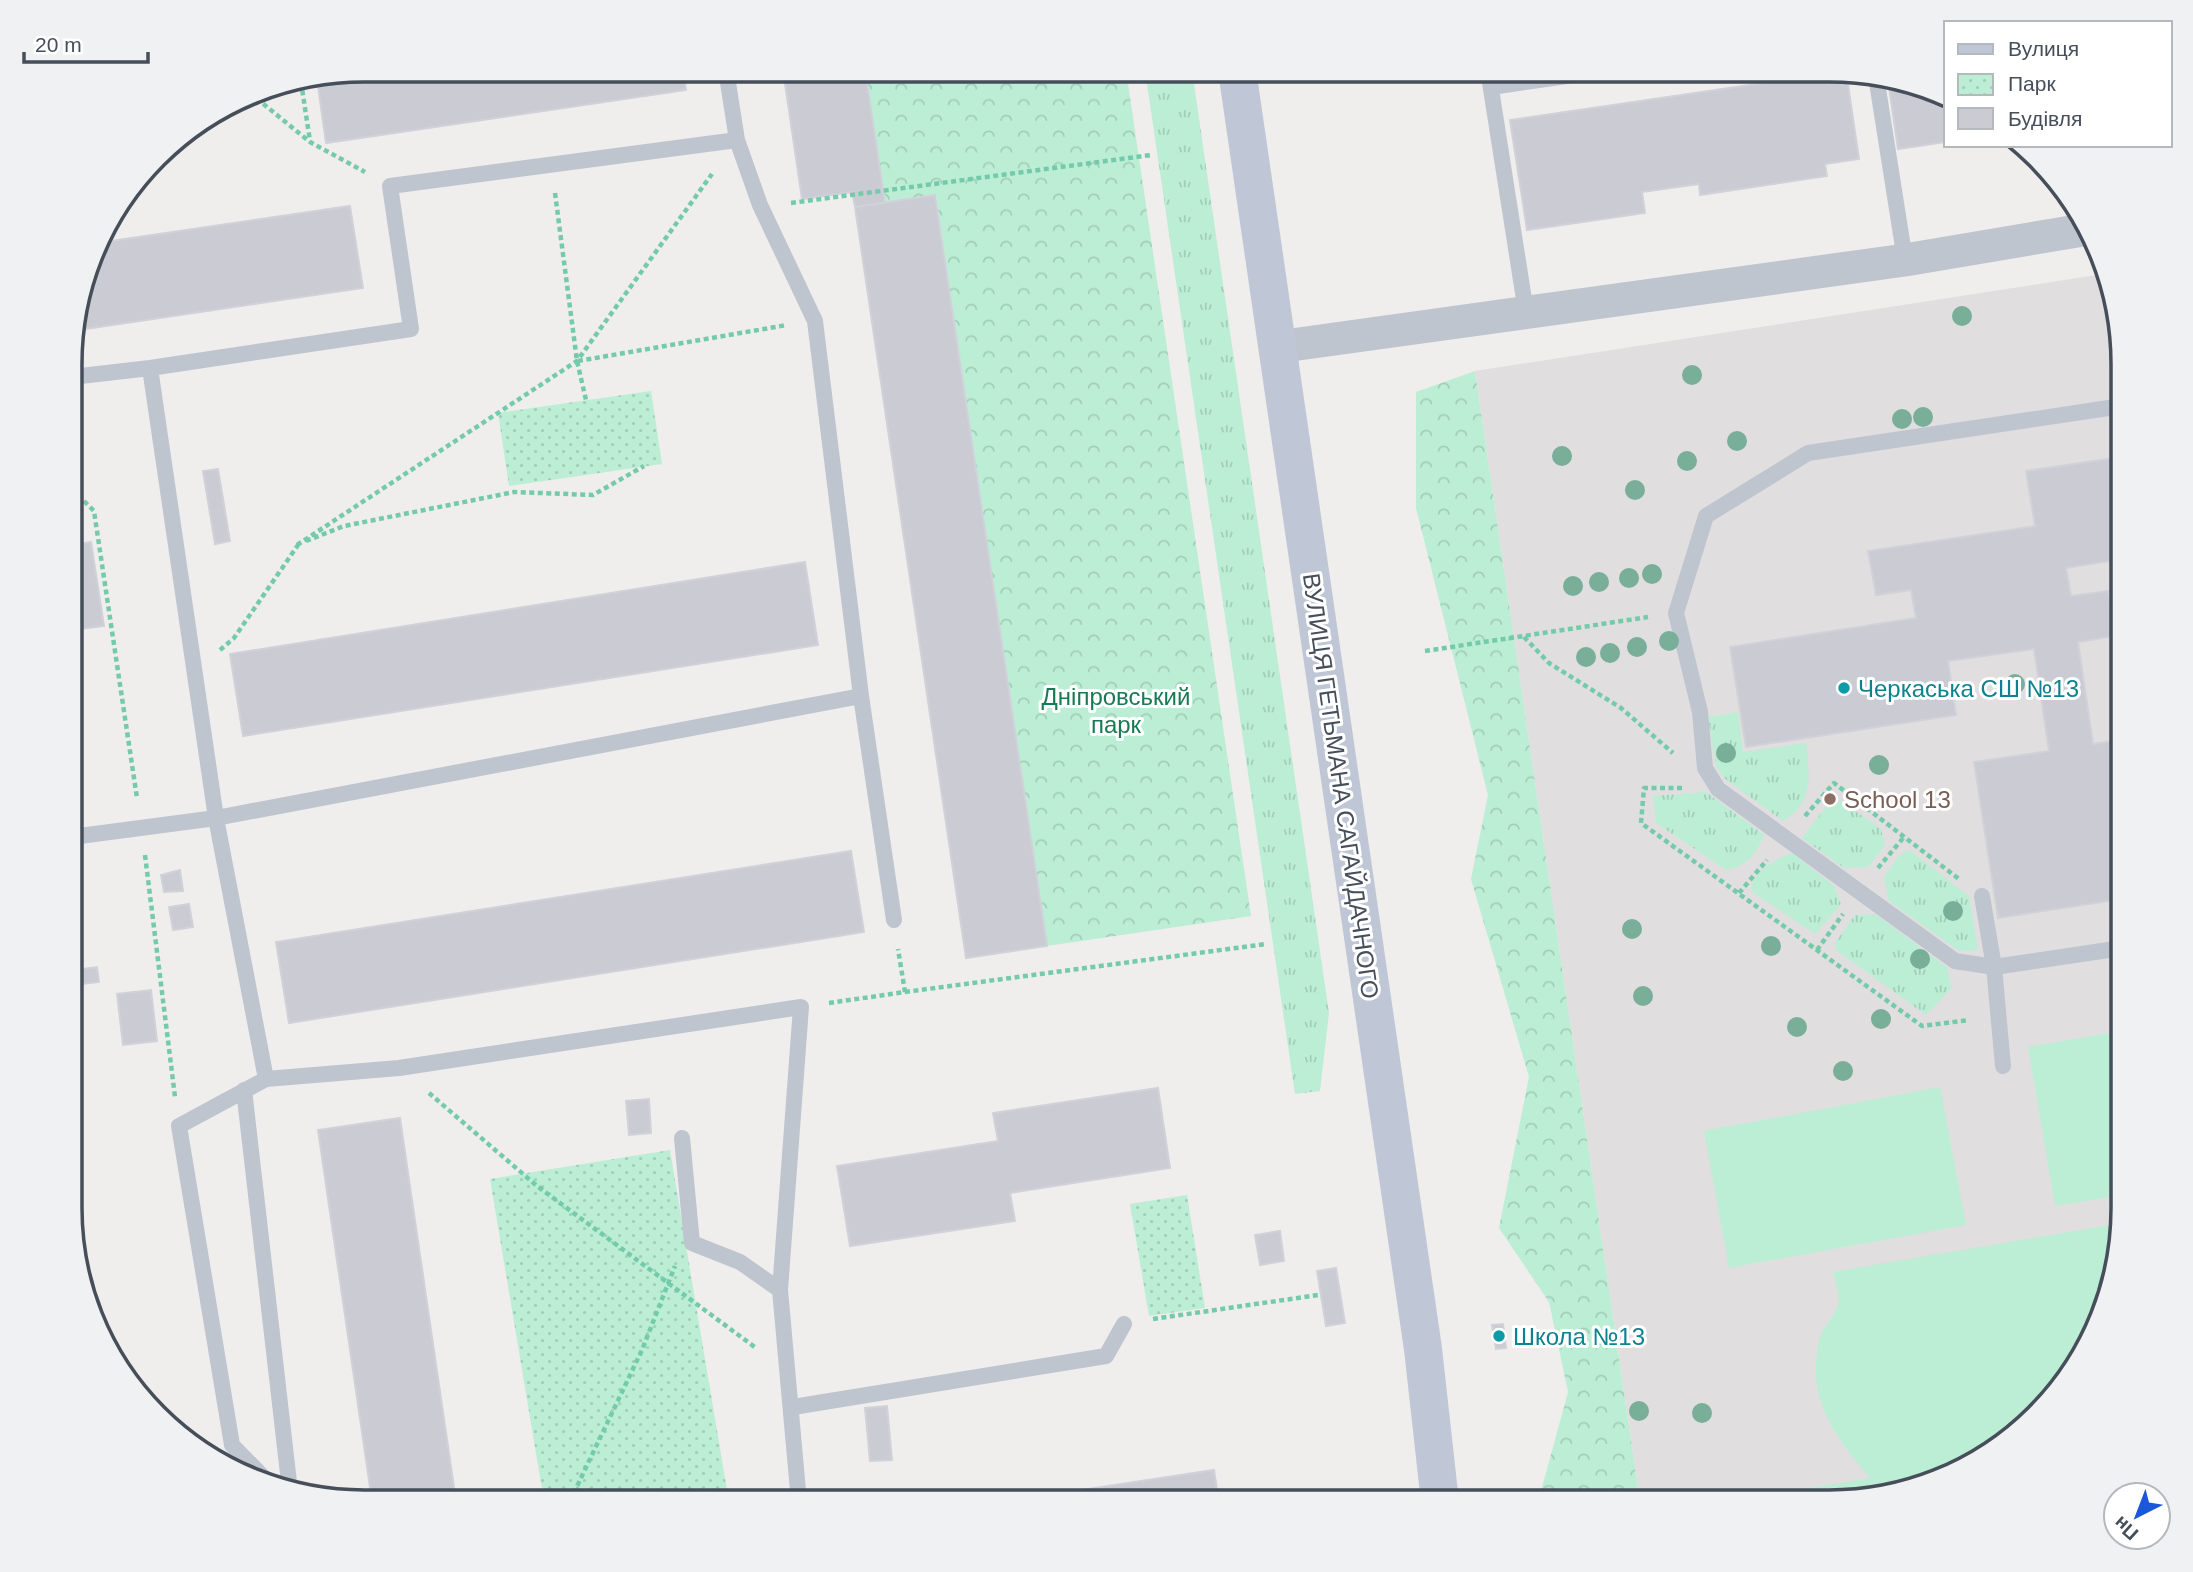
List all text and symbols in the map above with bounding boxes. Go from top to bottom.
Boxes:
scale bar [24,21,149,65]
legend [1944,21,2172,147]
text: 20 m [35,33,82,56]
text: Вулиця [2008,37,2079,60]
text: Парк [2008,72,2056,95]
text: Будівля [2008,107,2082,130]
street label: ВУЛИЦЯ ГЕТЬМАНА САГАЙДАЧНОГО [1298,571,1384,1001]
place label: Черкаська СШ №13 [1858,675,2079,702]
marker: Черкаська СШ №13 [1836,680,1852,696]
park label: Дніпровський парк [1042,683,1190,738]
place label: School 13 [1844,786,1951,813]
marker: School 13 [1822,791,1838,807]
place label: Школа №13 [1513,1323,1645,1350]
marker: Школа №13 [1491,1328,1507,1344]
north arrow [2102,1481,2172,1551]
text: Пн [2110,1512,2142,1544]

